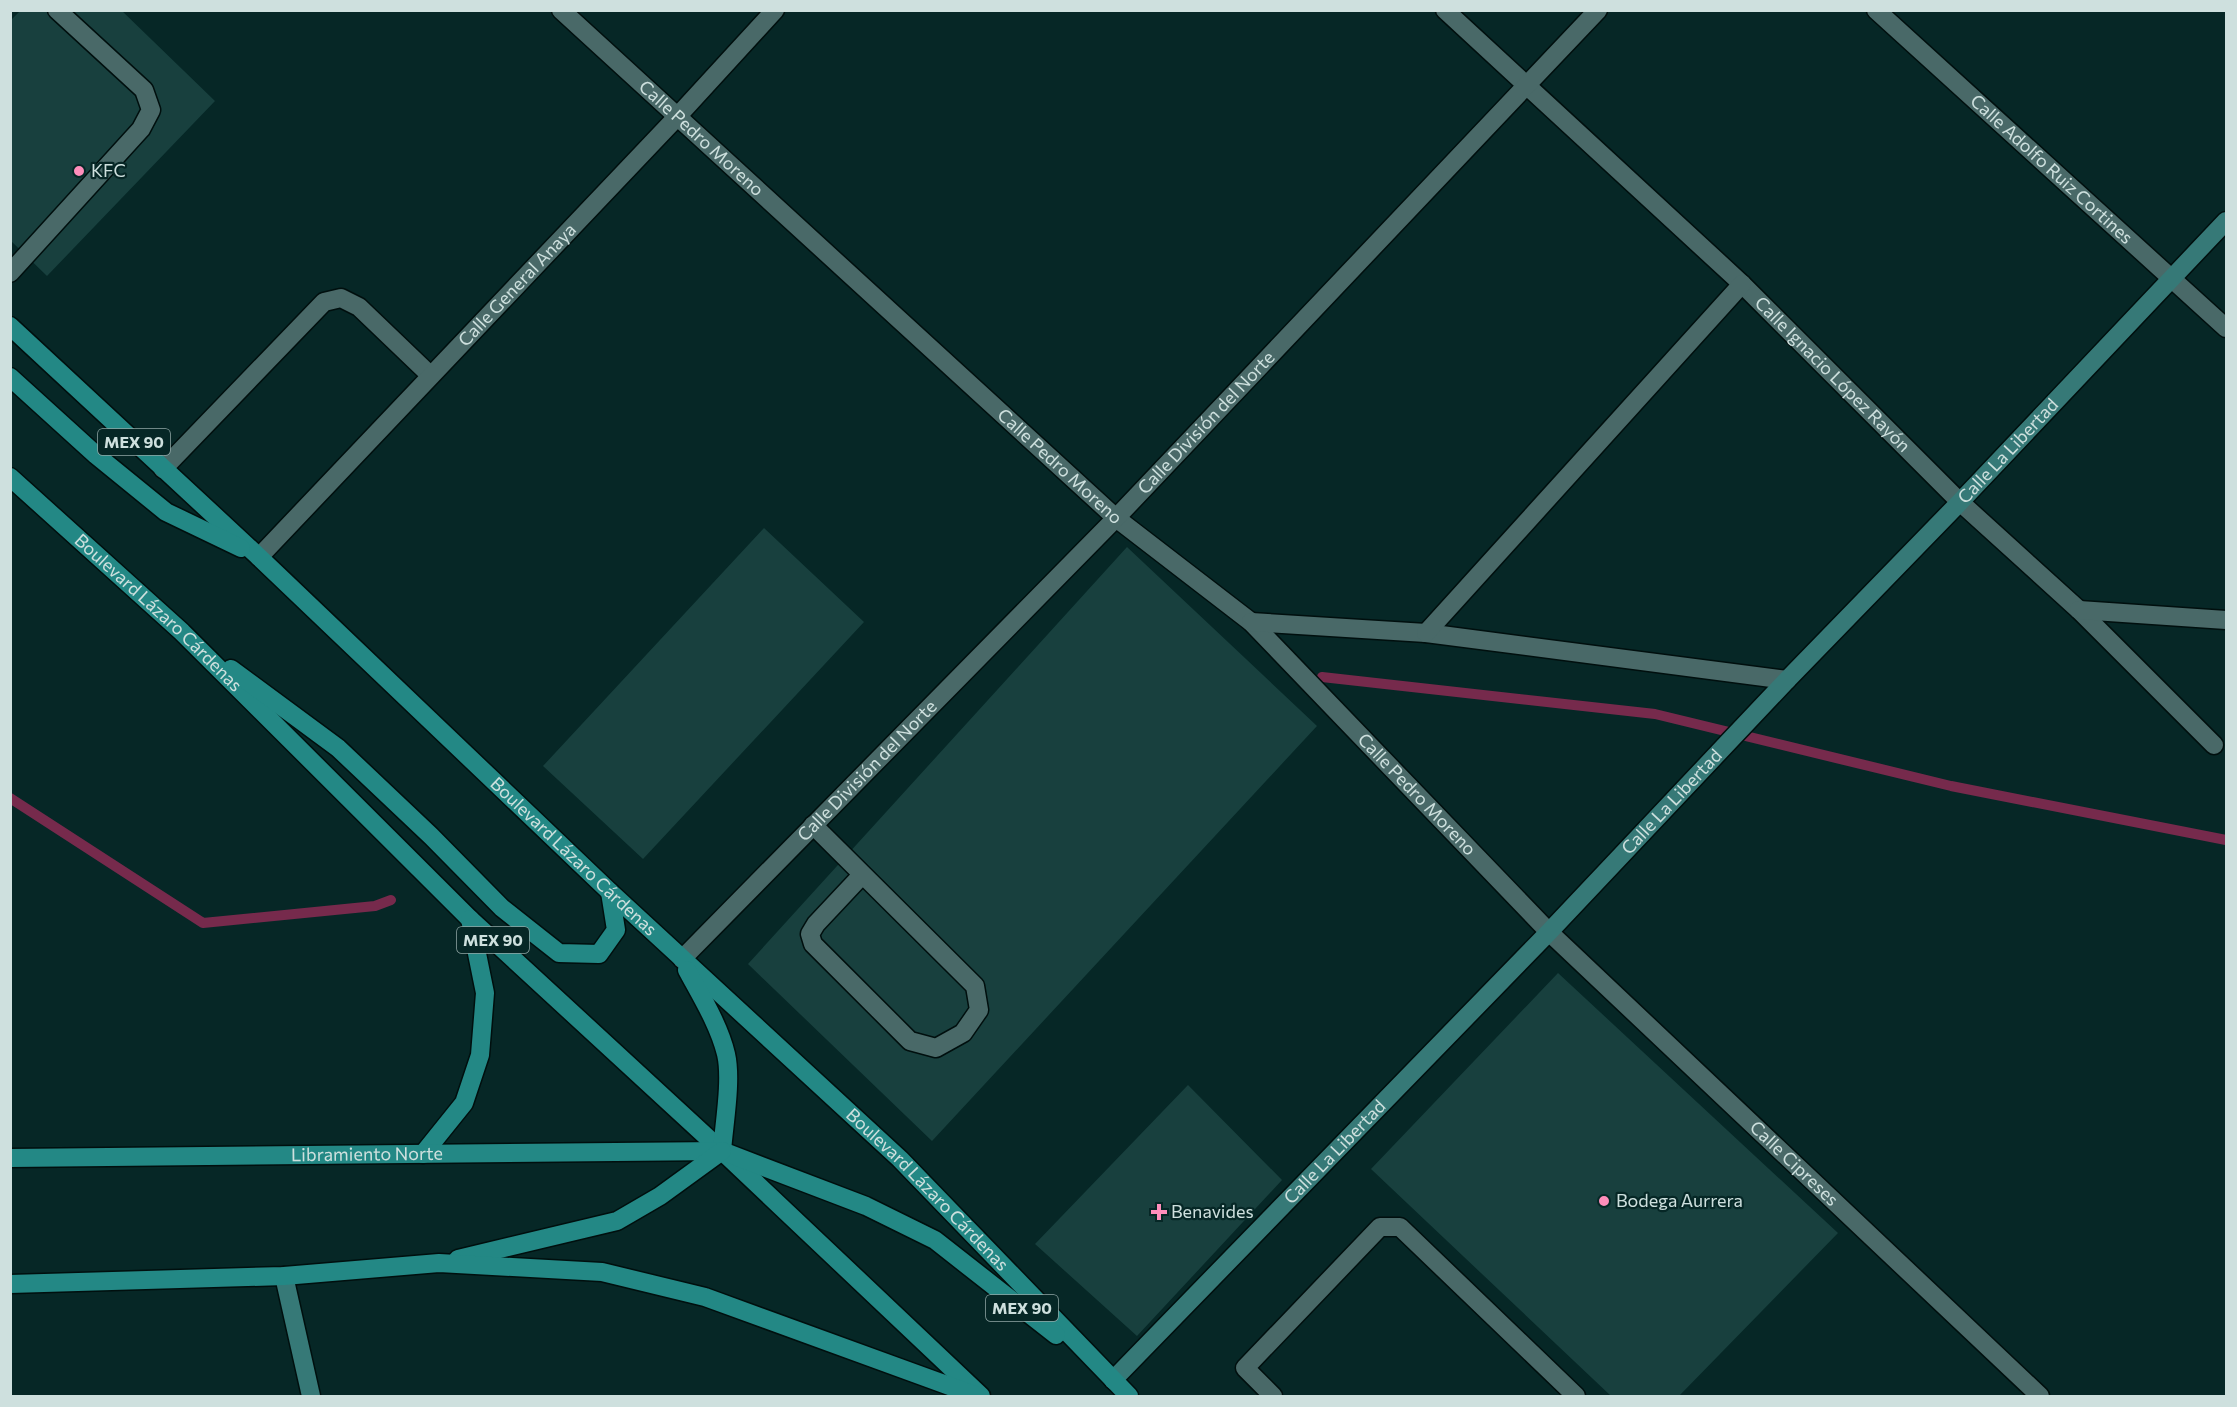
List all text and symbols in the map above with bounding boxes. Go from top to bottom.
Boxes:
street label: Calle Pedro Moreno [635,75,769,200]
street label: Calle Adolfo Ruiz Cortines [1966,89,2138,248]
place label: KFC [91,159,126,181]
marker: KFC [72,164,86,178]
street label: Calle General Anaya [453,218,580,351]
street label: Calle Ignacio López Rayón [1751,291,1916,456]
street label: Calle División del Norte [1133,346,1279,498]
street label: Calle La Libertad [1952,393,2062,508]
street label: Calle Pedro Moreno [993,403,1127,528]
road number: MEX 90 [98,429,170,455]
street label: Boulevard Lázaro Cárdenas [70,529,247,696]
street label: Calle División del Norte [792,695,941,845]
street label: Calle Pedro Moreno [1354,728,1481,860]
street label: Calle La Libertad [1616,744,1726,858]
street label: Boulevard Lázaro Cárdenas [486,772,662,940]
road number: MEX 90 [457,927,529,953]
street label: Calle La Libertad [1279,1095,1390,1208]
street label: Boulevard Lázaro Cárdenas [842,1103,1014,1275]
street label: Calle Cipreses [1746,1116,1844,1210]
street label: Libramiento Norte [291,1142,443,1165]
place label: Bodega Aurrera [1616,1189,1743,1211]
marker: Bodega Aurrera [1597,1194,1611,1208]
place label: Benavides [1171,1200,1254,1222]
marker: Benavides [1152,1205,1166,1219]
road number: MEX 90 [986,1295,1058,1321]

